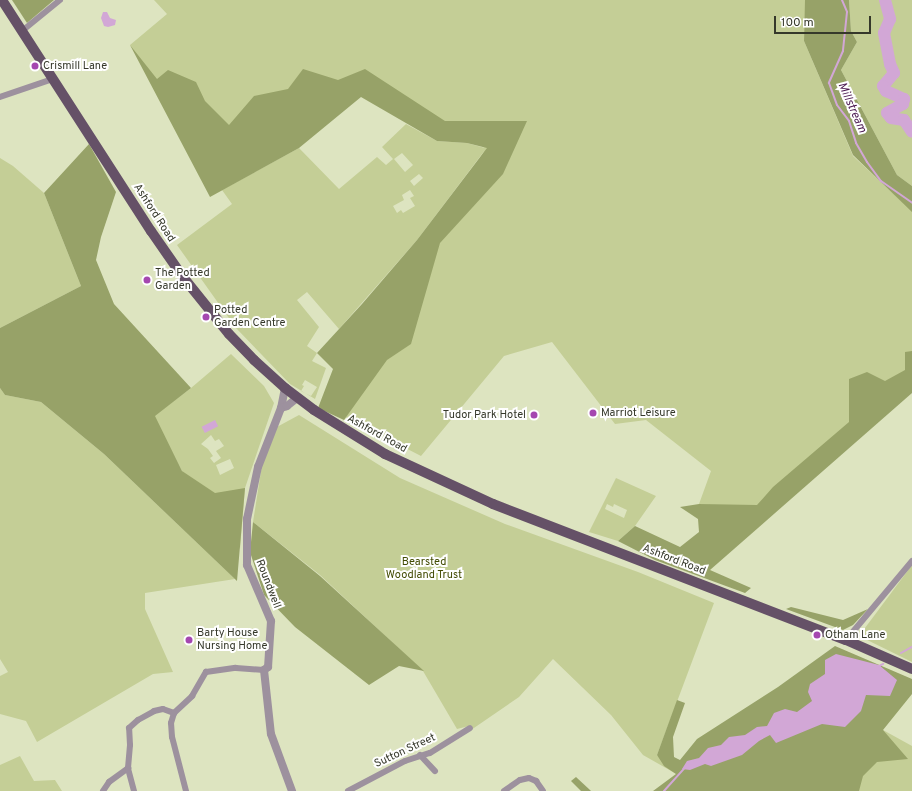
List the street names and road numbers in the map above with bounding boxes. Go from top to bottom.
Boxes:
street label: Ashford Road [130,182,178,244]
street label: Ashford Road [345,412,409,456]
street label: Ashford Road [641,542,707,578]
street label: Roundwell [253,558,283,610]
street label: Sutton Street [372,731,438,771]

